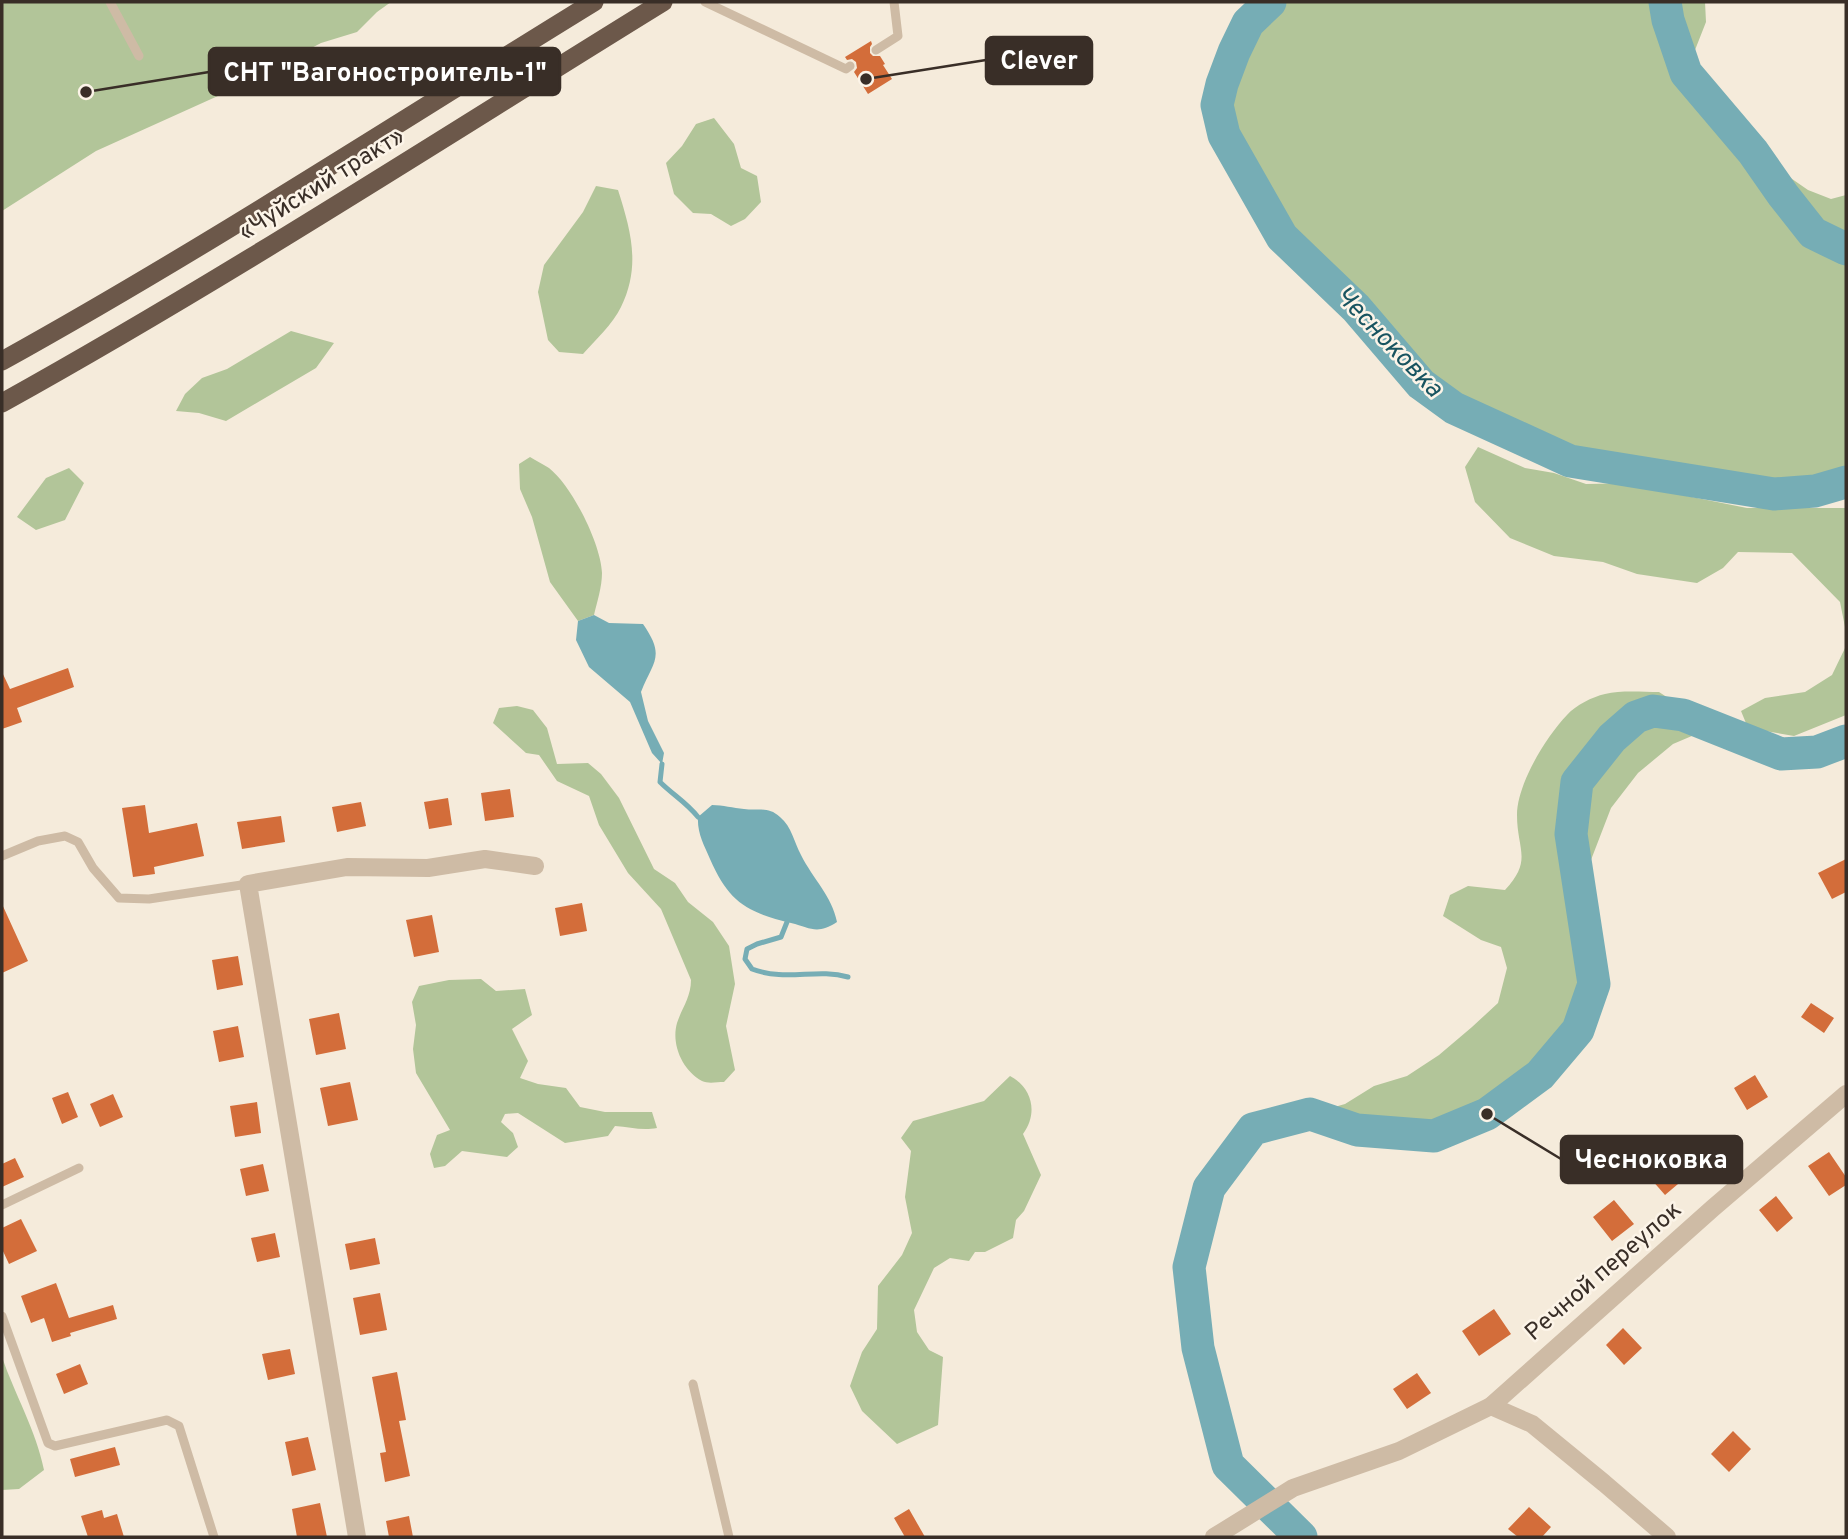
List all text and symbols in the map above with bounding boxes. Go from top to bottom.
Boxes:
callout: Clever [986,37,1092,84]
text: Clever [1000,46,1078,79]
callout: СНТ "Вагоностроитель-1" [209,48,560,95]
text: СНТ "Вагоностроитель-1" [223,58,547,91]
street label: «Чуйский тракт» [234,122,410,248]
water label: Чесноковка [1327,281,1449,406]
callout: Чесноковка [1561,1136,1742,1183]
text: Чесноковка [1574,1145,1728,1178]
street label: Речной переулок [1519,1196,1689,1348]

